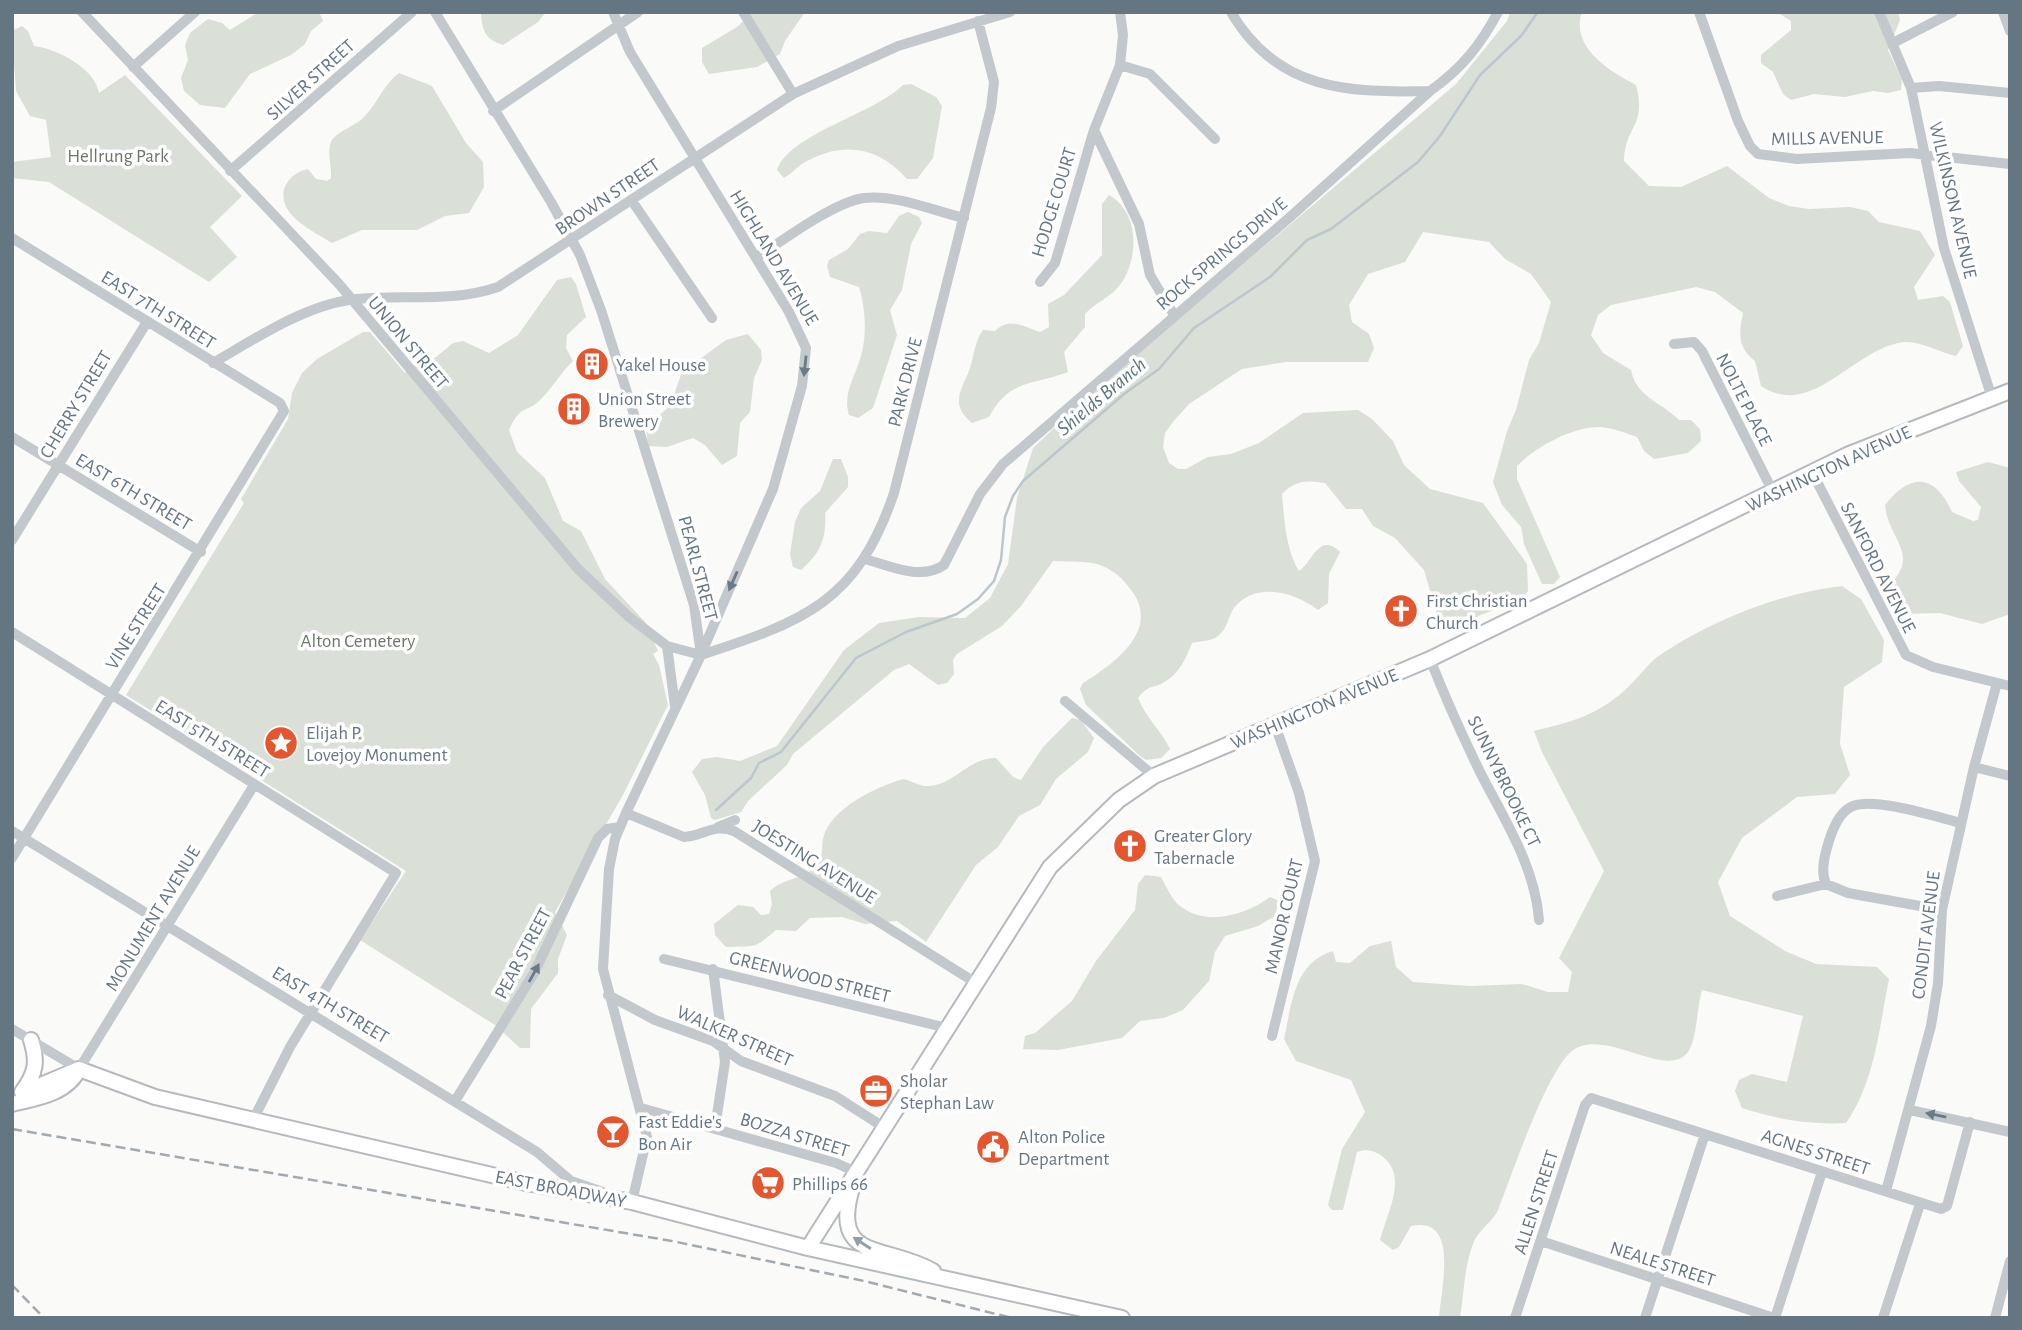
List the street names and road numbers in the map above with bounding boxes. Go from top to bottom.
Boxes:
street label: SILVER STREET [264,36,359,124]
street label: WILKINSON AVENUE [1925,120,1980,280]
street label: MILLS AVENUE [1771,128,1883,149]
street label: HODGE COURT [1029,145,1080,260]
street label: BROWN STREET [552,155,664,239]
street label: HIGHLAND AVENUE [726,187,821,329]
street label: ROCK SPRINGS DRIVE [1153,194,1291,314]
street label: EAST 7TH STREET [98,268,219,353]
street label: UNION STREET [364,293,452,393]
street label: PARK DRIVE [885,336,926,429]
street label: CHERRY STREET [37,348,116,462]
street label: NOLTE PLACE [1712,350,1775,449]
street label: WASHINGTON AVENUE [1743,423,1914,516]
street label: EAST 6TH STREET [72,450,195,534]
street label: SANFORD AVENUE [1837,499,1919,636]
street label: PEARL STREET [674,514,721,623]
street label: VINE STREET [102,581,170,673]
street label: WASHINGTON AVENUE [1228,666,1401,753]
street label: EAST 5TH STREET [152,697,273,782]
street label: SUNNYBROOKE CT [1464,713,1544,850]
street label: JOESTING AVENUE [749,817,879,908]
street label: MONUMENT AVENUE [102,843,204,995]
street label: MANOR COURT [1262,857,1307,976]
street label: CONDIT AVENUE [1909,870,1944,1000]
street label: PEAR STREET [491,905,555,1002]
street label: GREENWOOD STREET [727,948,892,1007]
street label: EAST 4TH STREET [269,963,392,1047]
street label: WALKER STREET [674,1002,795,1070]
street label: BOZZA STREET [738,1110,851,1161]
street label: AGNES STREET [1759,1126,1872,1179]
street label: ALLEN STREET [1511,1148,1562,1257]
street label: EAST BROADWAY [494,1167,628,1212]
street label: NEALE STREET [1608,1238,1718,1290]

